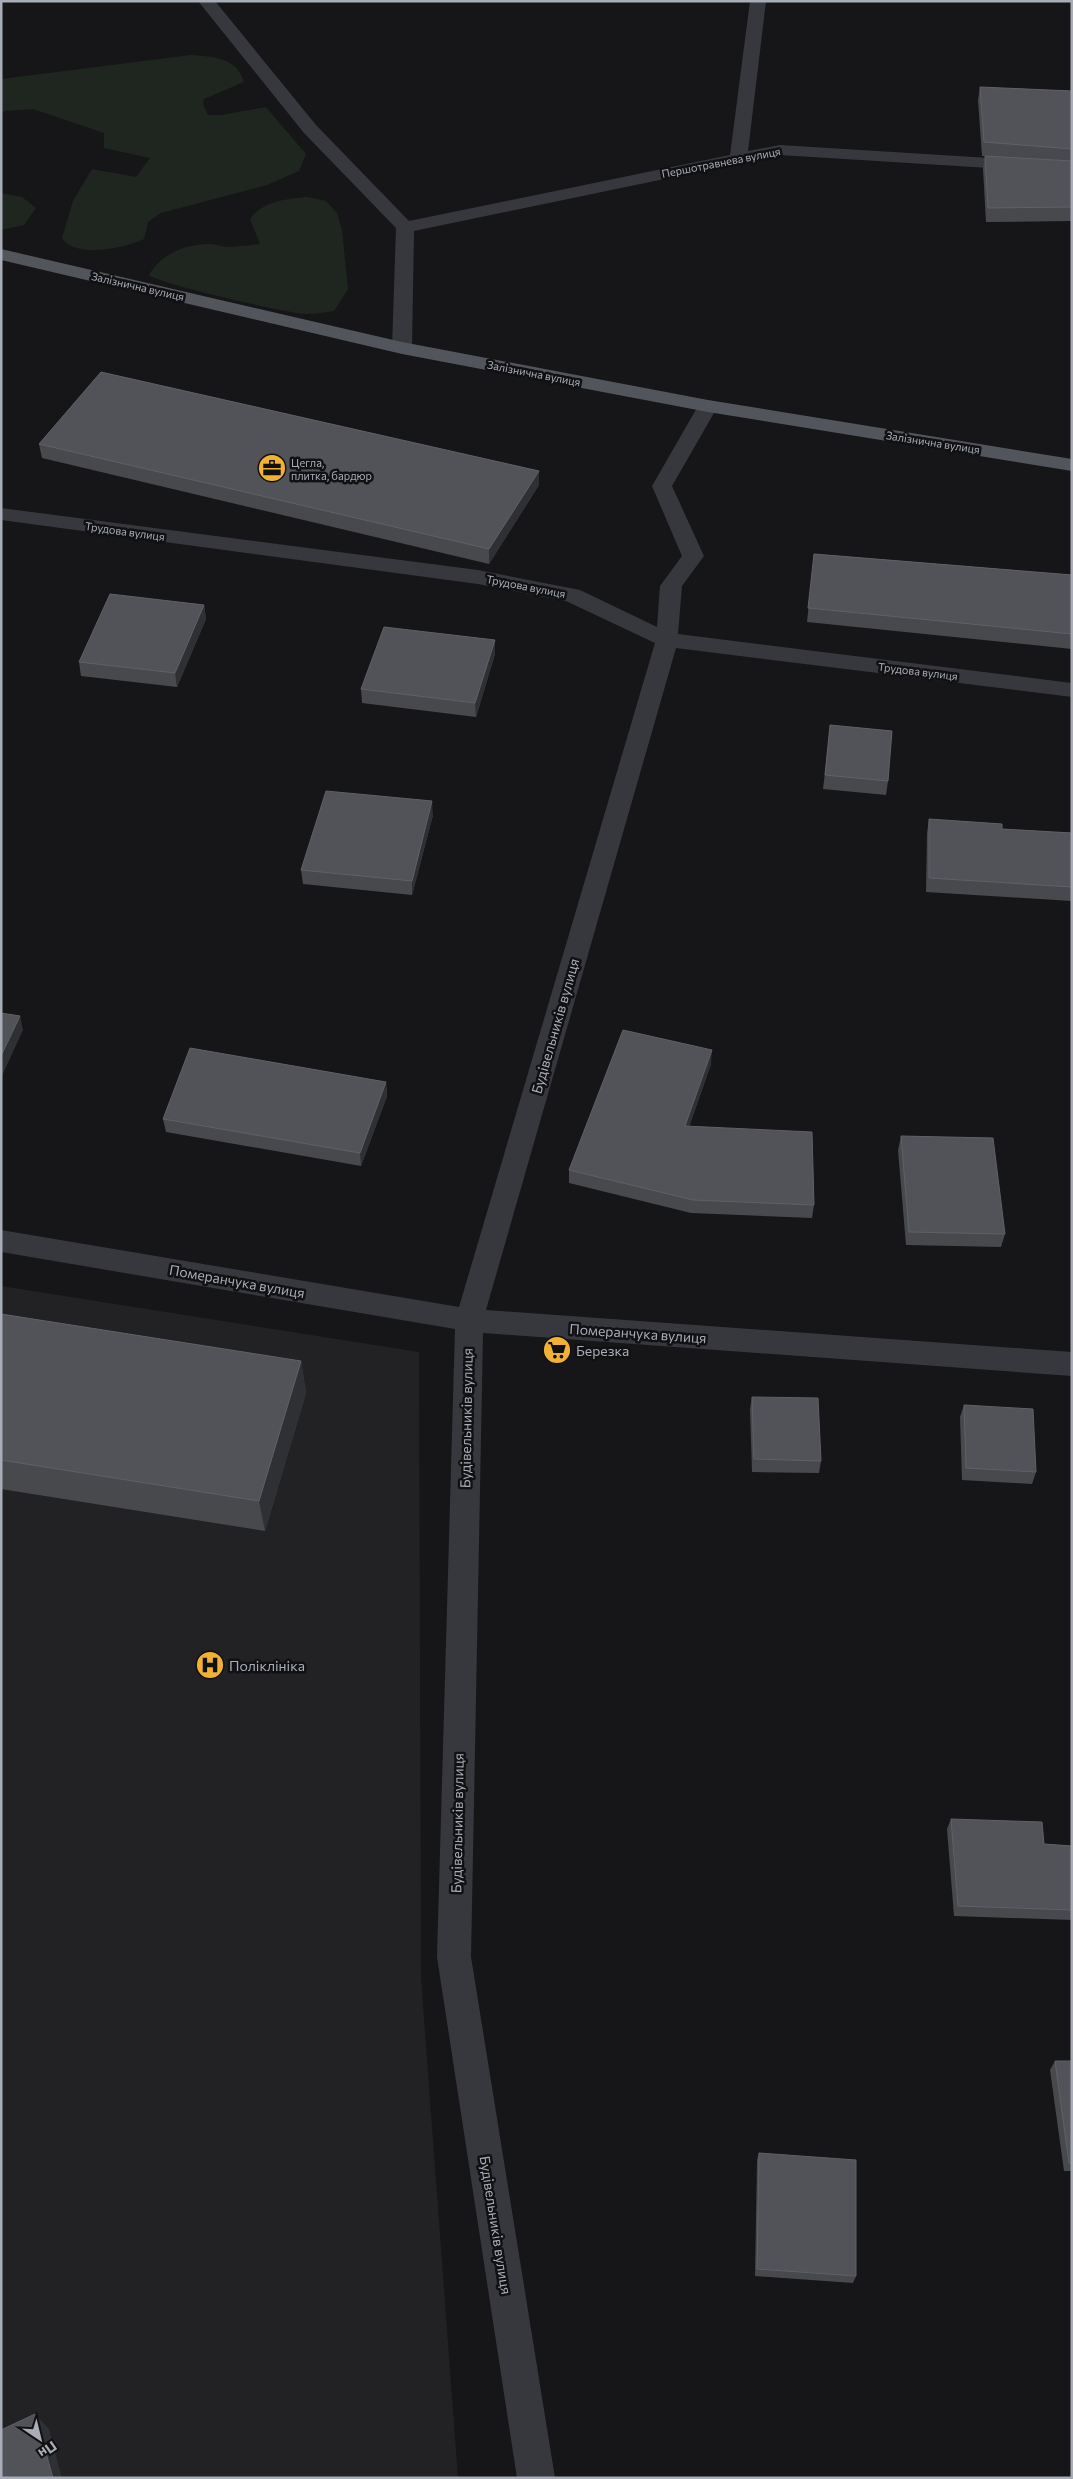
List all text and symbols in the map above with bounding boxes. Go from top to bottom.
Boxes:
street label: Першотравнева вулиця [660,144,782,180]
street label: Залізнична вулиця [90,269,186,303]
street label: Залізнична вулиця [486,358,582,388]
street label: Залізнична вулиця [885,428,981,456]
office icon: Цегла, плитка, бардюр [257,453,287,483]
place label: Цегла, плитка, бардюр [291,456,372,482]
street label: Трудова вулиця [84,519,166,543]
street label: Трудова вулиця [485,572,567,600]
street label: Трудова вулиця [877,660,959,682]
street label: Будівельників вулиця [528,956,582,1096]
street label: Померанчука вулиця [168,1261,306,1301]
street label: Померанчука вулиця [569,1320,707,1346]
supermarket icon: Березка [542,1335,572,1365]
place label: Березка [576,1342,629,1359]
street label: Будівельників вулиця [456,1348,476,1488]
hospital icon: Поліклініка [195,1650,225,1680]
place label: Поліклініка [229,1657,305,1674]
street label: Будівельників вулиця [447,1753,467,1893]
street label: Будівельників вулиця [477,2154,515,2296]
north arrow [15,2414,65,2464]
text: Пн [35,2438,60,2462]

